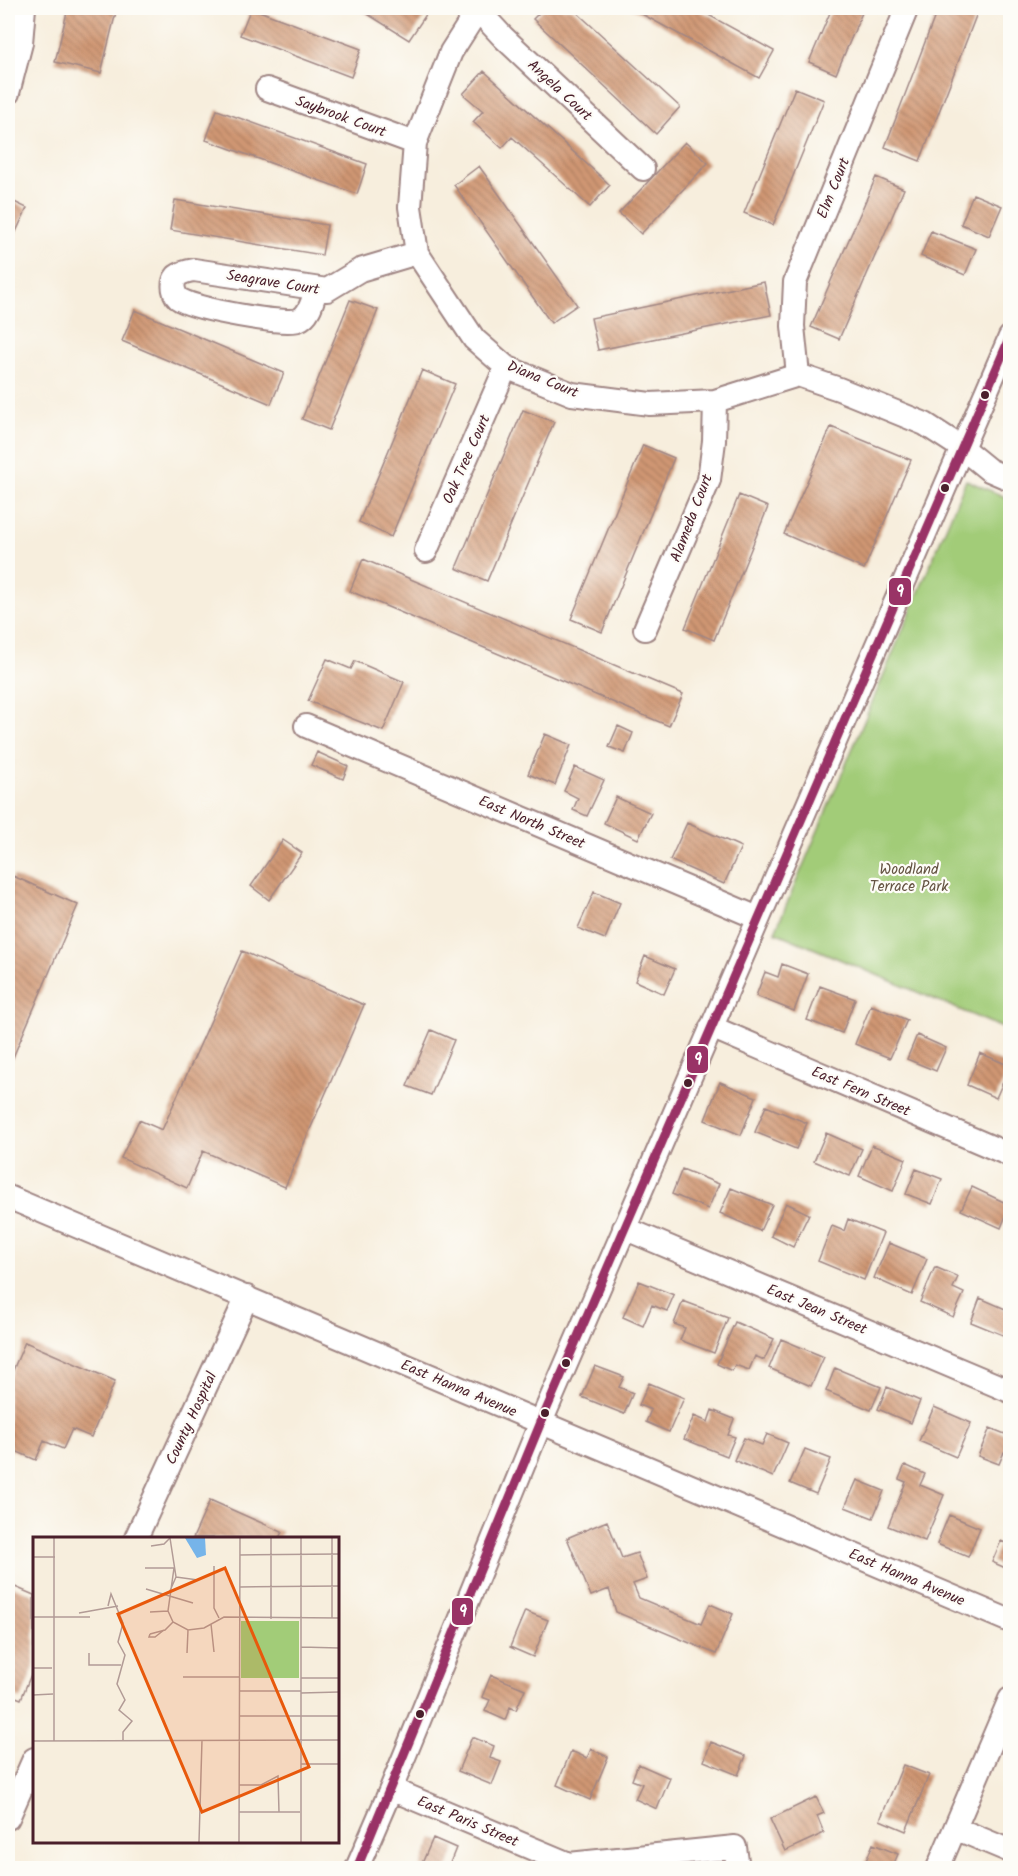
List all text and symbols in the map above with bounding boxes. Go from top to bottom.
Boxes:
street label: Angela Court [521,54,597,127]
street label: Saybrook Court [292,89,390,145]
street label: Elm Court [811,154,857,223]
street label: Seagrave Court [225,264,321,302]
street label: Diana Court [503,355,582,405]
unlabelled marker [979,389,991,401]
street label: Oak Tree Court [437,411,497,508]
street label: Alameda Court [664,471,720,566]
unlabelled marker [939,482,951,494]
line badge: 9 [888,577,912,606]
text: 9 [896,580,904,605]
street label: East North Street [475,790,589,856]
park label: Woodland Terrace Park [870,858,949,899]
line badge: 9 [686,1045,709,1074]
text: 9 [694,1048,702,1073]
street label: East Fern Street [807,1060,914,1124]
unlabelled marker [682,1077,694,1089]
street label: East Jean Street [763,1278,871,1342]
street label: East Hanna Avenue [397,1354,521,1424]
unlabelled marker [560,1357,572,1369]
street label: County Hospital [160,1368,224,1469]
unlabelled marker [539,1407,551,1419]
inset map [33,1537,339,1843]
street label: East Hanna Avenue [845,1543,969,1613]
line badge: 9 [451,1597,474,1626]
text: 9 [459,1600,467,1625]
unlabelled marker [414,1708,426,1720]
street label: East Paris Street [413,1790,522,1854]

